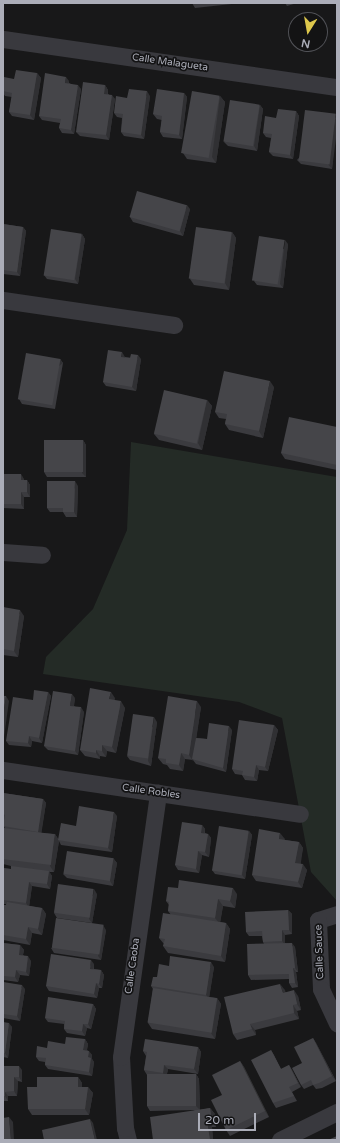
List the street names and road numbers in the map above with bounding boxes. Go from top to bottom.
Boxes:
street label: Calle Malagueta [131,52,209,74]
street label: Calle Robles [121,782,181,802]
street label: Calle Sauce [313,925,327,979]
street label: Calle Caoba [123,937,143,995]

